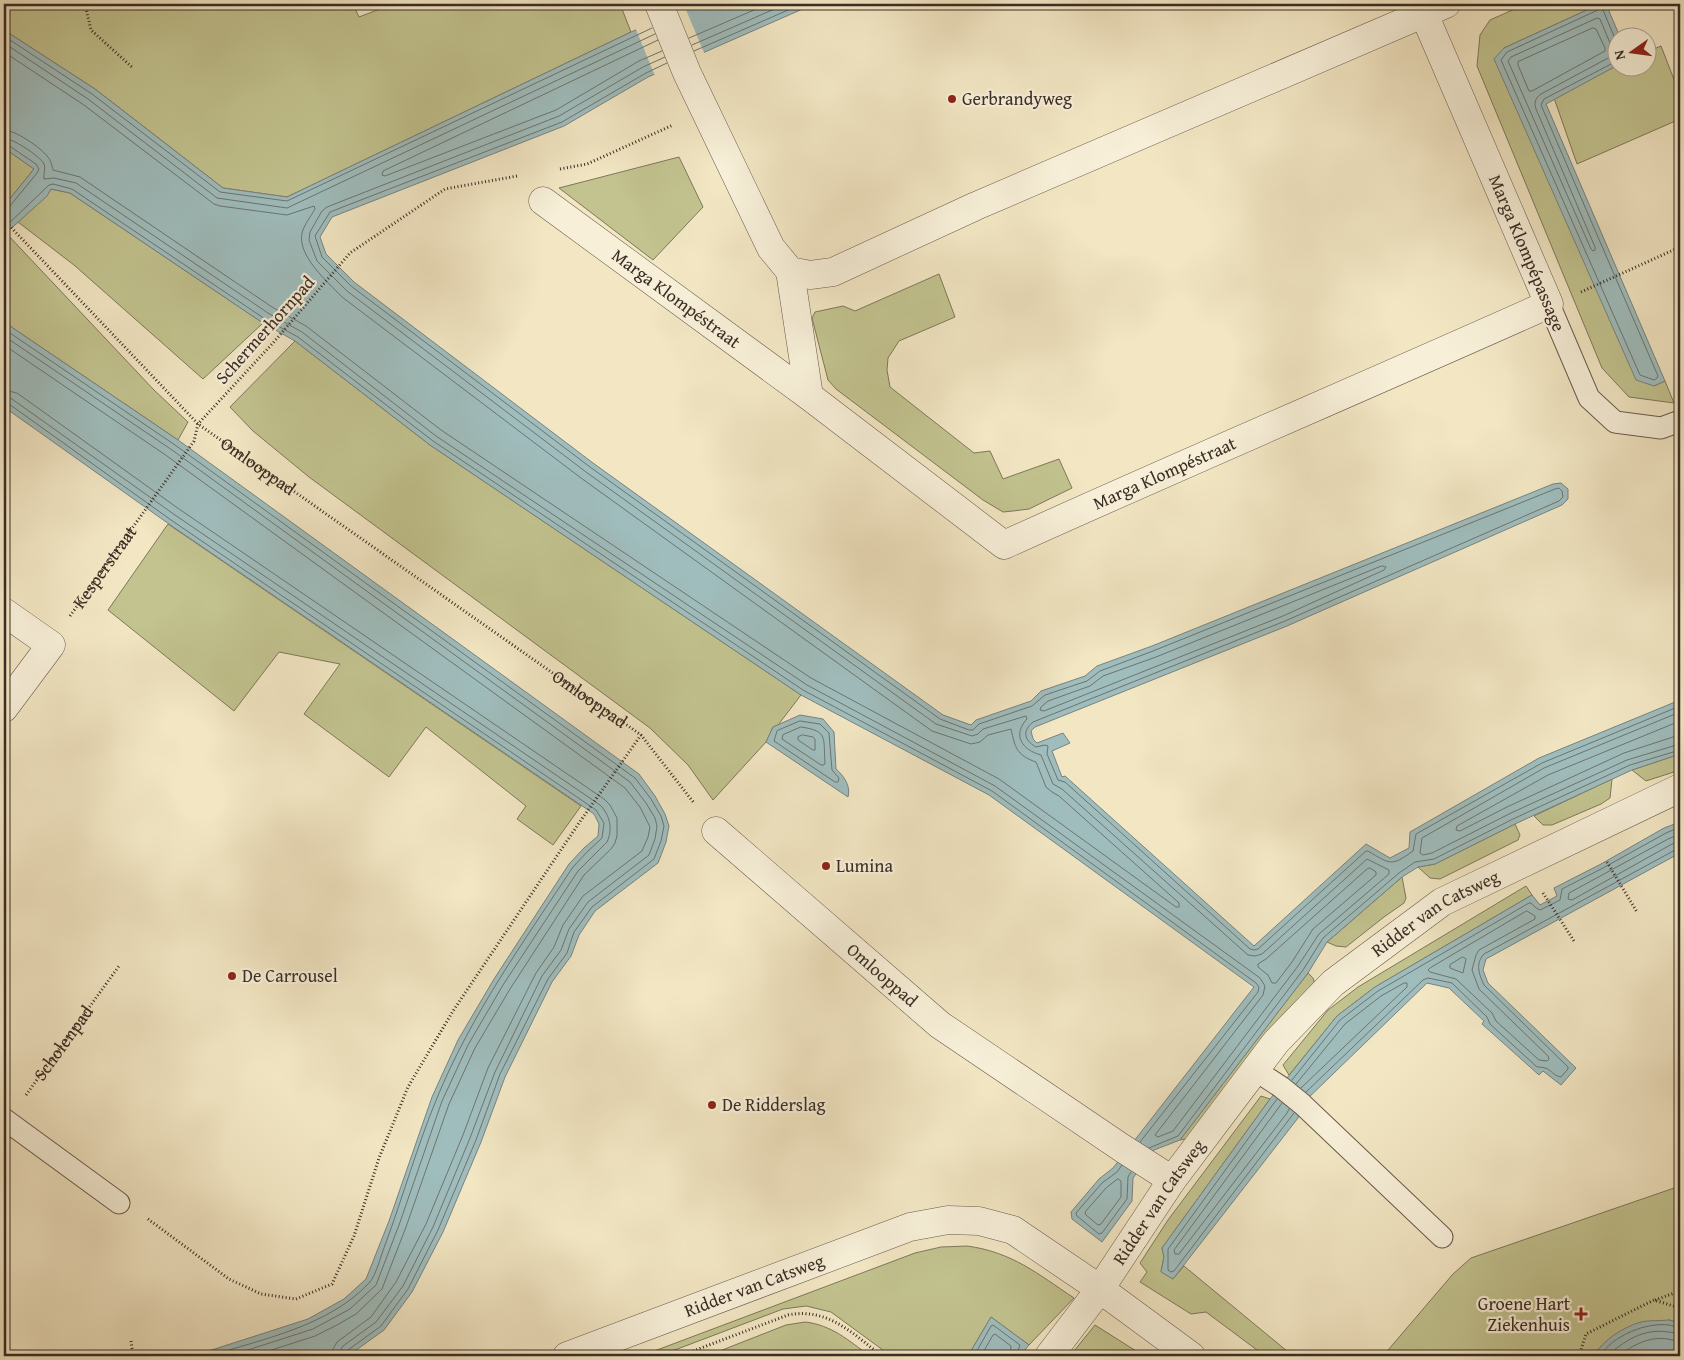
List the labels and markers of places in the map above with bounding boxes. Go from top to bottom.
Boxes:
place label: Gerbrandyweg [962,85,1072,112]
marker: Gerbrandyweg [946,93,958,105]
place label: Lumina [836,852,893,879]
marker: Lumina [820,860,832,872]
place label: De Carrousel [242,962,338,989]
marker: De Carrousel [226,970,238,982]
place label: De Ridderslag [722,1091,826,1118]
marker: De Ridderslag [706,1099,718,1111]
place label: Groene Hart Ziekenhuis [1478,1290,1571,1338]
marker: Groene Hart Ziekenhuis [1574,1307,1588,1321]

